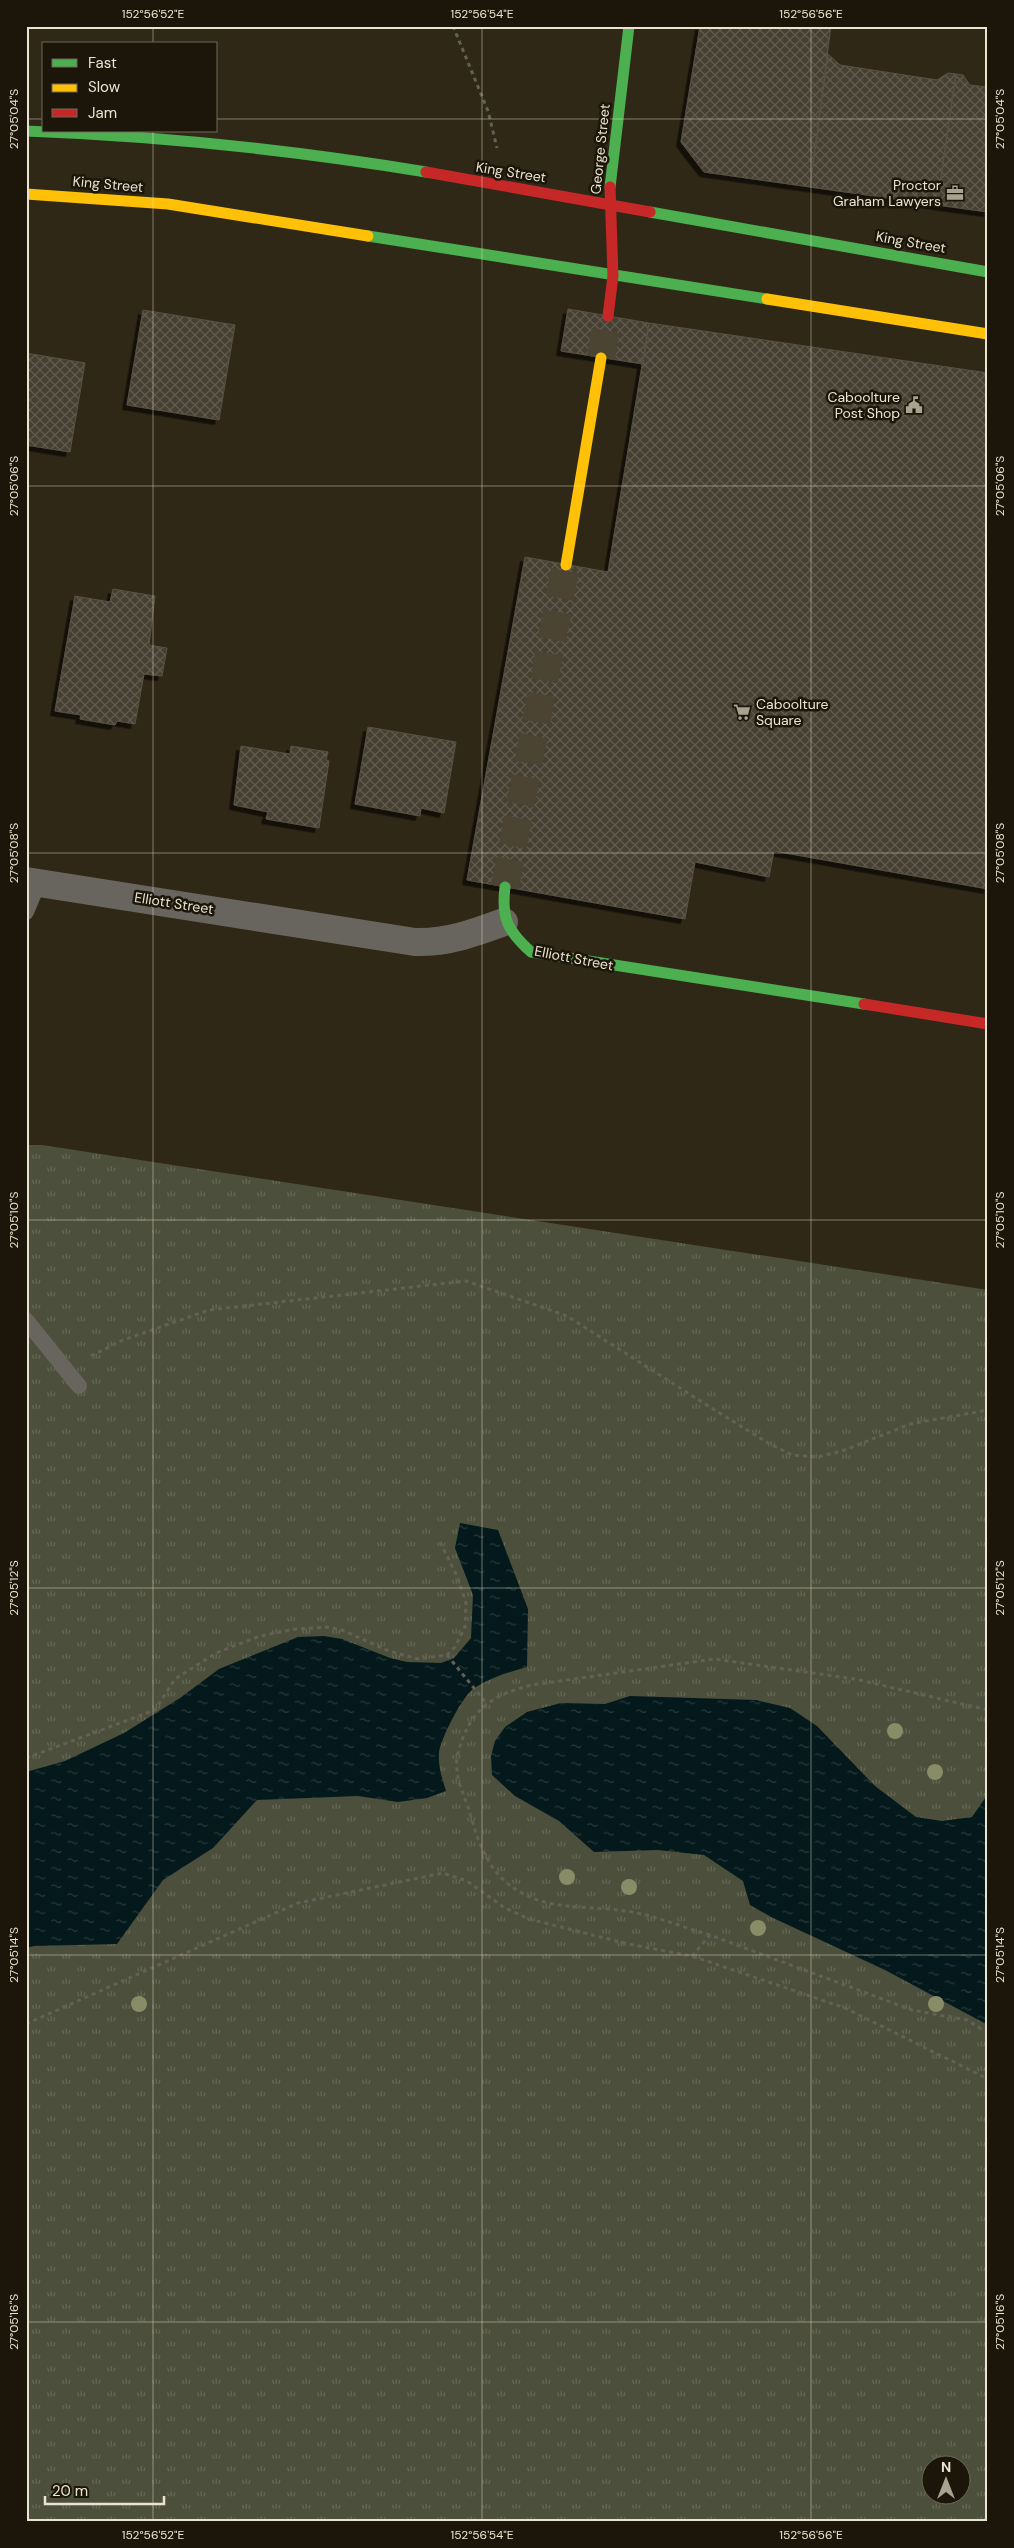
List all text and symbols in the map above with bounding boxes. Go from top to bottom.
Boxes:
text: 152°56'52"E [122,6,185,22]
text: 152°56'54"E [450,6,514,22]
text: 152°56'56"E [779,6,843,22]
legend [42,42,218,132]
text: Fast [88,53,117,73]
text: Slow [88,77,121,97]
text: 27°05'04"S [6,89,22,149]
text: 27°05'04"S [992,89,1008,149]
text: Jam [88,103,117,123]
street label: George Street [586,103,614,195]
street label: King Street [475,158,547,186]
street label: King Street [72,172,144,196]
place label: Proctor Graham Lawyers [833,176,941,210]
office icon: Proctor Graham Lawyers [945,183,965,203]
street label: King Street [875,227,947,257]
place label: Caboolture Post Shop [827,388,900,422]
public building icon: Caboolture Post Shop [904,395,924,415]
text: 27°05'06"S [6,456,22,516]
text: 27°05'06"S [992,456,1008,516]
place label: Caboolture Square [756,695,829,729]
supermarket icon: Caboolture Square [732,702,752,722]
text: 27°05'08"S [6,823,22,883]
text: 27°05'08"S [992,823,1008,883]
street label: Elliott Street [133,888,215,918]
street label: Elliott Street [533,942,615,974]
text: 27°05'10"S [6,1192,22,1248]
text: 27°05'10"S [992,1192,1008,1248]
text: 27°05'12"S [6,1560,22,1616]
text: 27°05'12"S [992,1560,1008,1616]
text: 27°05'14"S [6,1927,22,1983]
text: 27°05'14"S [992,1927,1008,1983]
text: 27°05'16"S [6,2294,22,2350]
text: 27°05'16"S [992,2294,1008,2350]
north arrow [922,2456,972,2506]
text: N [941,2458,951,2476]
scale bar [45,2473,164,2505]
text: 20 m [52,2481,88,2501]
text: 152°56'52"E [122,2527,185,2543]
text: 152°56'54"E [450,2527,514,2543]
text: 152°56'56"E [779,2527,843,2543]

